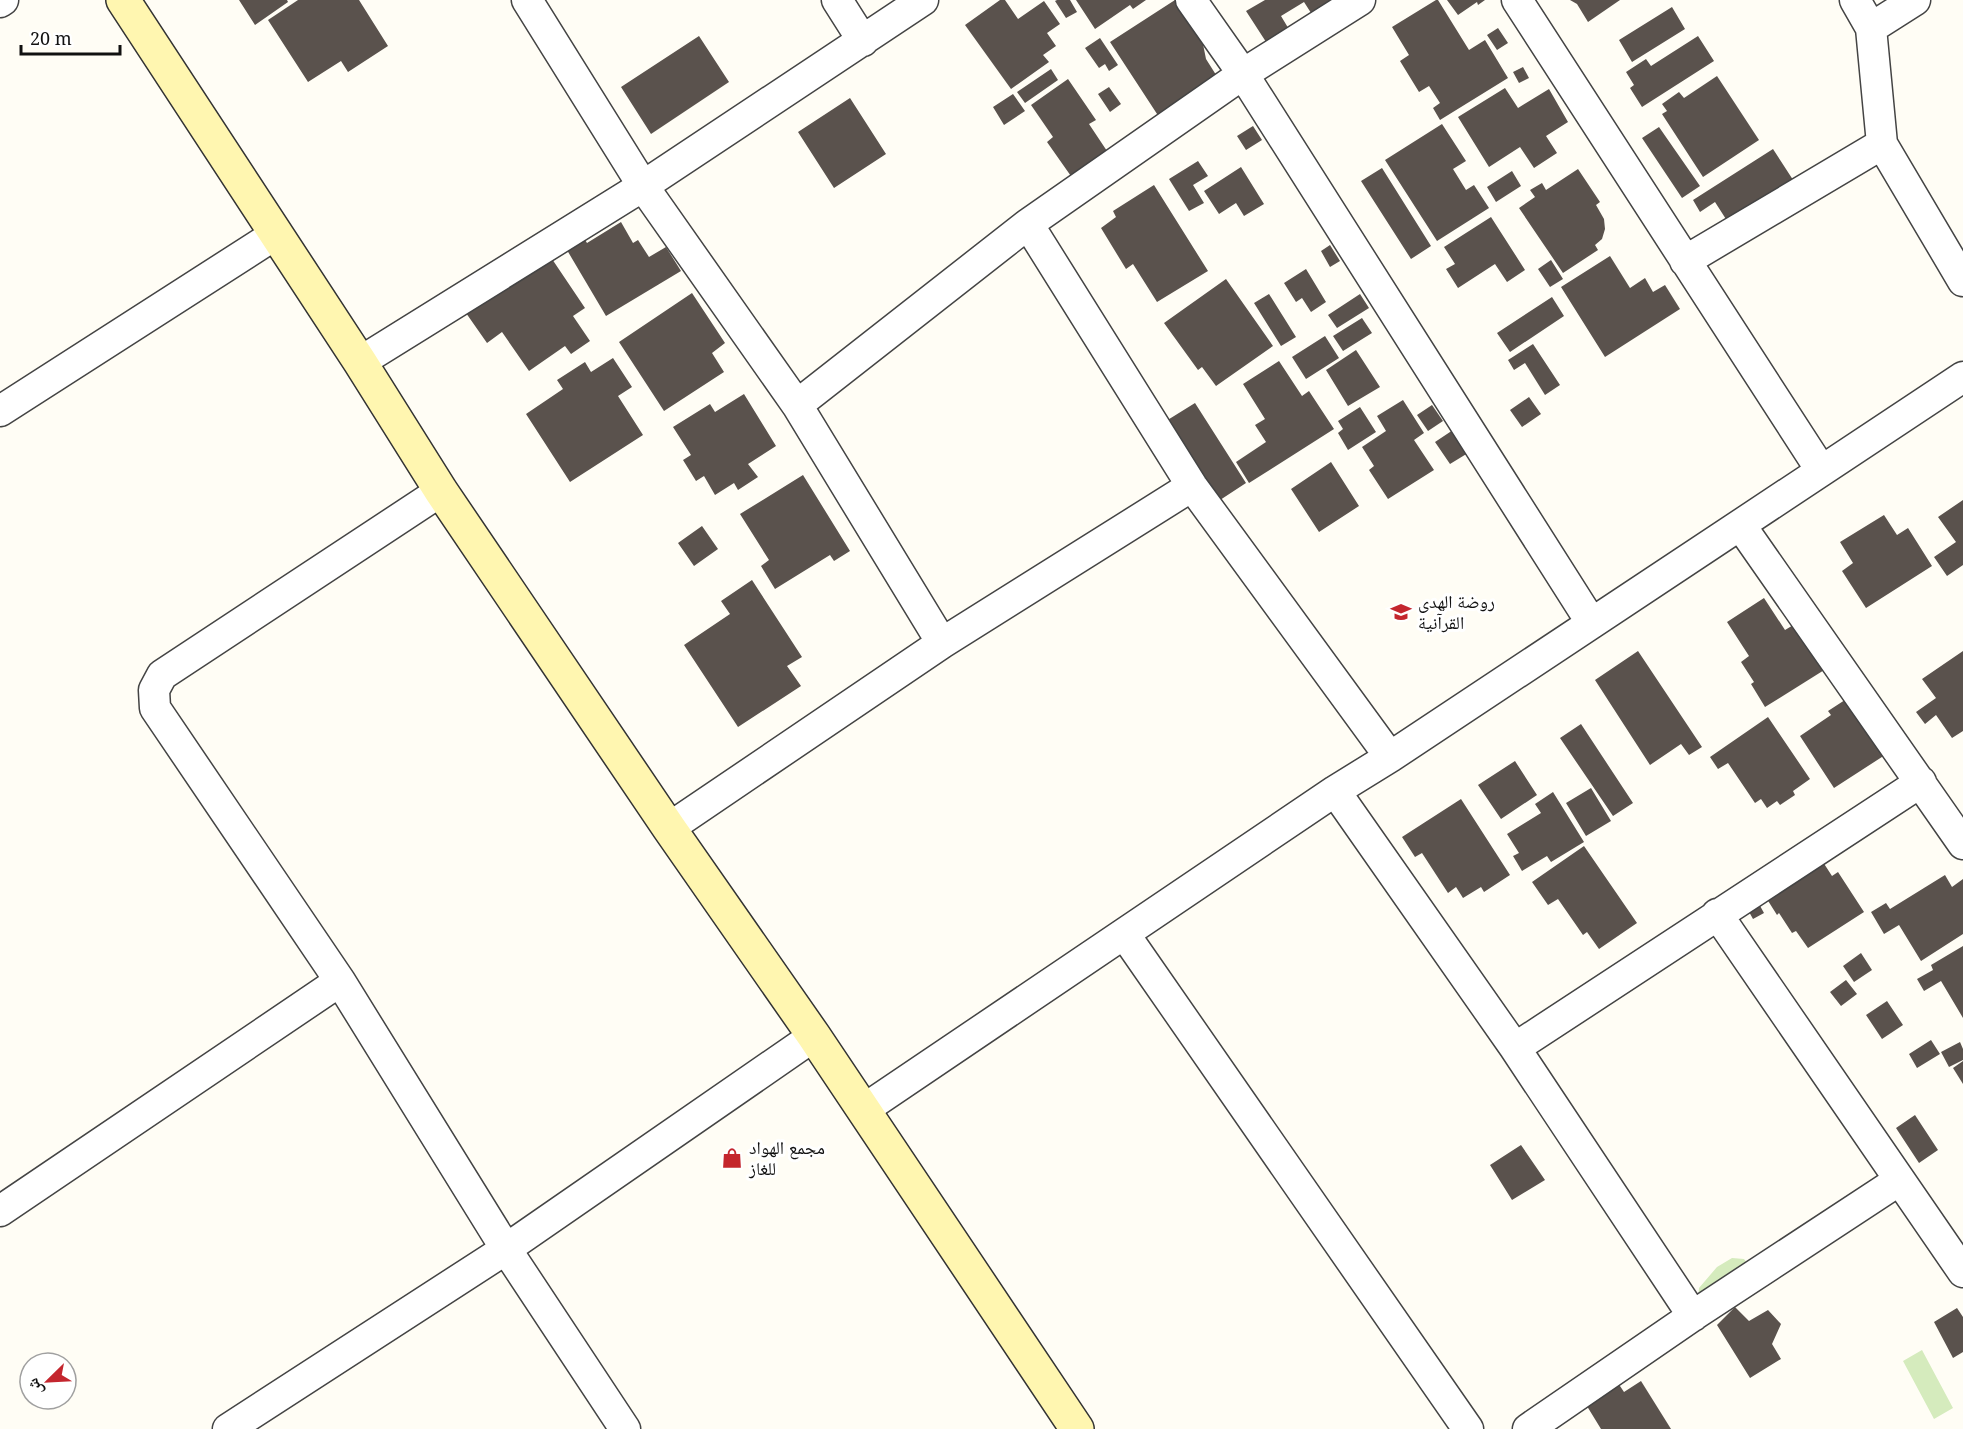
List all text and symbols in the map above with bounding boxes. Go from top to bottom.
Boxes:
scale bar [21,18,120,56]
text: 20 m [30,26,72,50]
place label: روضة الهدى القرآنية [1418,589,1495,634]
school or university icon: روضة الهدى القرآنية [1389,600,1413,624]
place label: مجمع الهواد للغاز [748,1135,825,1180]
shop icon: مجمع الهواد للغاز [720,1146,744,1170]
north arrow [18,1351,78,1411]
text: ش [21,1375,48,1399]

